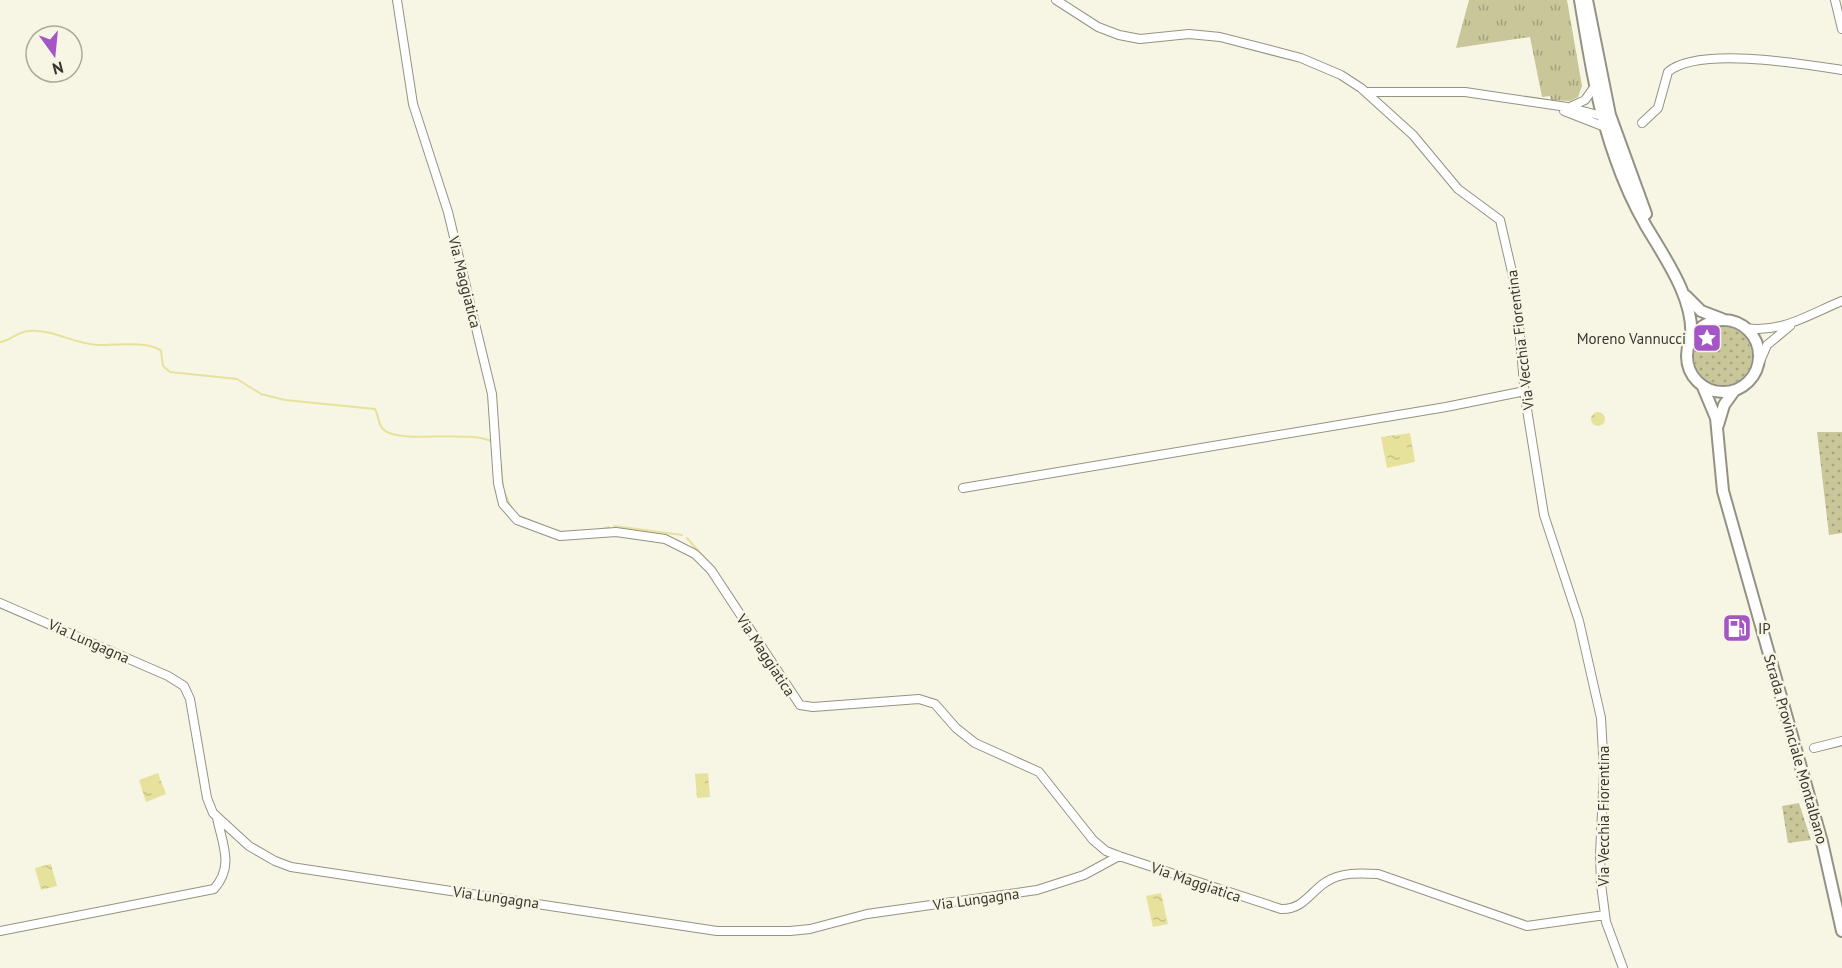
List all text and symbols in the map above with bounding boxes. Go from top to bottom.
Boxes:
north arrow [24,24,84,84]
text: N [50,57,66,80]
street label: Via Maggiatica [444,233,486,330]
street label: Via Vecchia Fiorentina [1502,269,1538,412]
place icon: Moreno Vannucci [1691,322,1723,354]
place label: Moreno Vannucci [1577,329,1686,348]
street label: Via Maggiatica [732,609,800,700]
fuel station icon: IP [1721,612,1753,644]
street label: Via Lungagna [45,614,133,667]
place label: IP [1758,619,1771,638]
street label: Strada Provinciale Montalbano [1760,652,1832,846]
street label: Via Vecchia Fiorentina [1594,746,1613,888]
street label: Via Maggiatica [1147,857,1244,906]
street label: Via Lungagna [451,881,540,912]
street label: Via Lungagna [931,884,1020,915]

